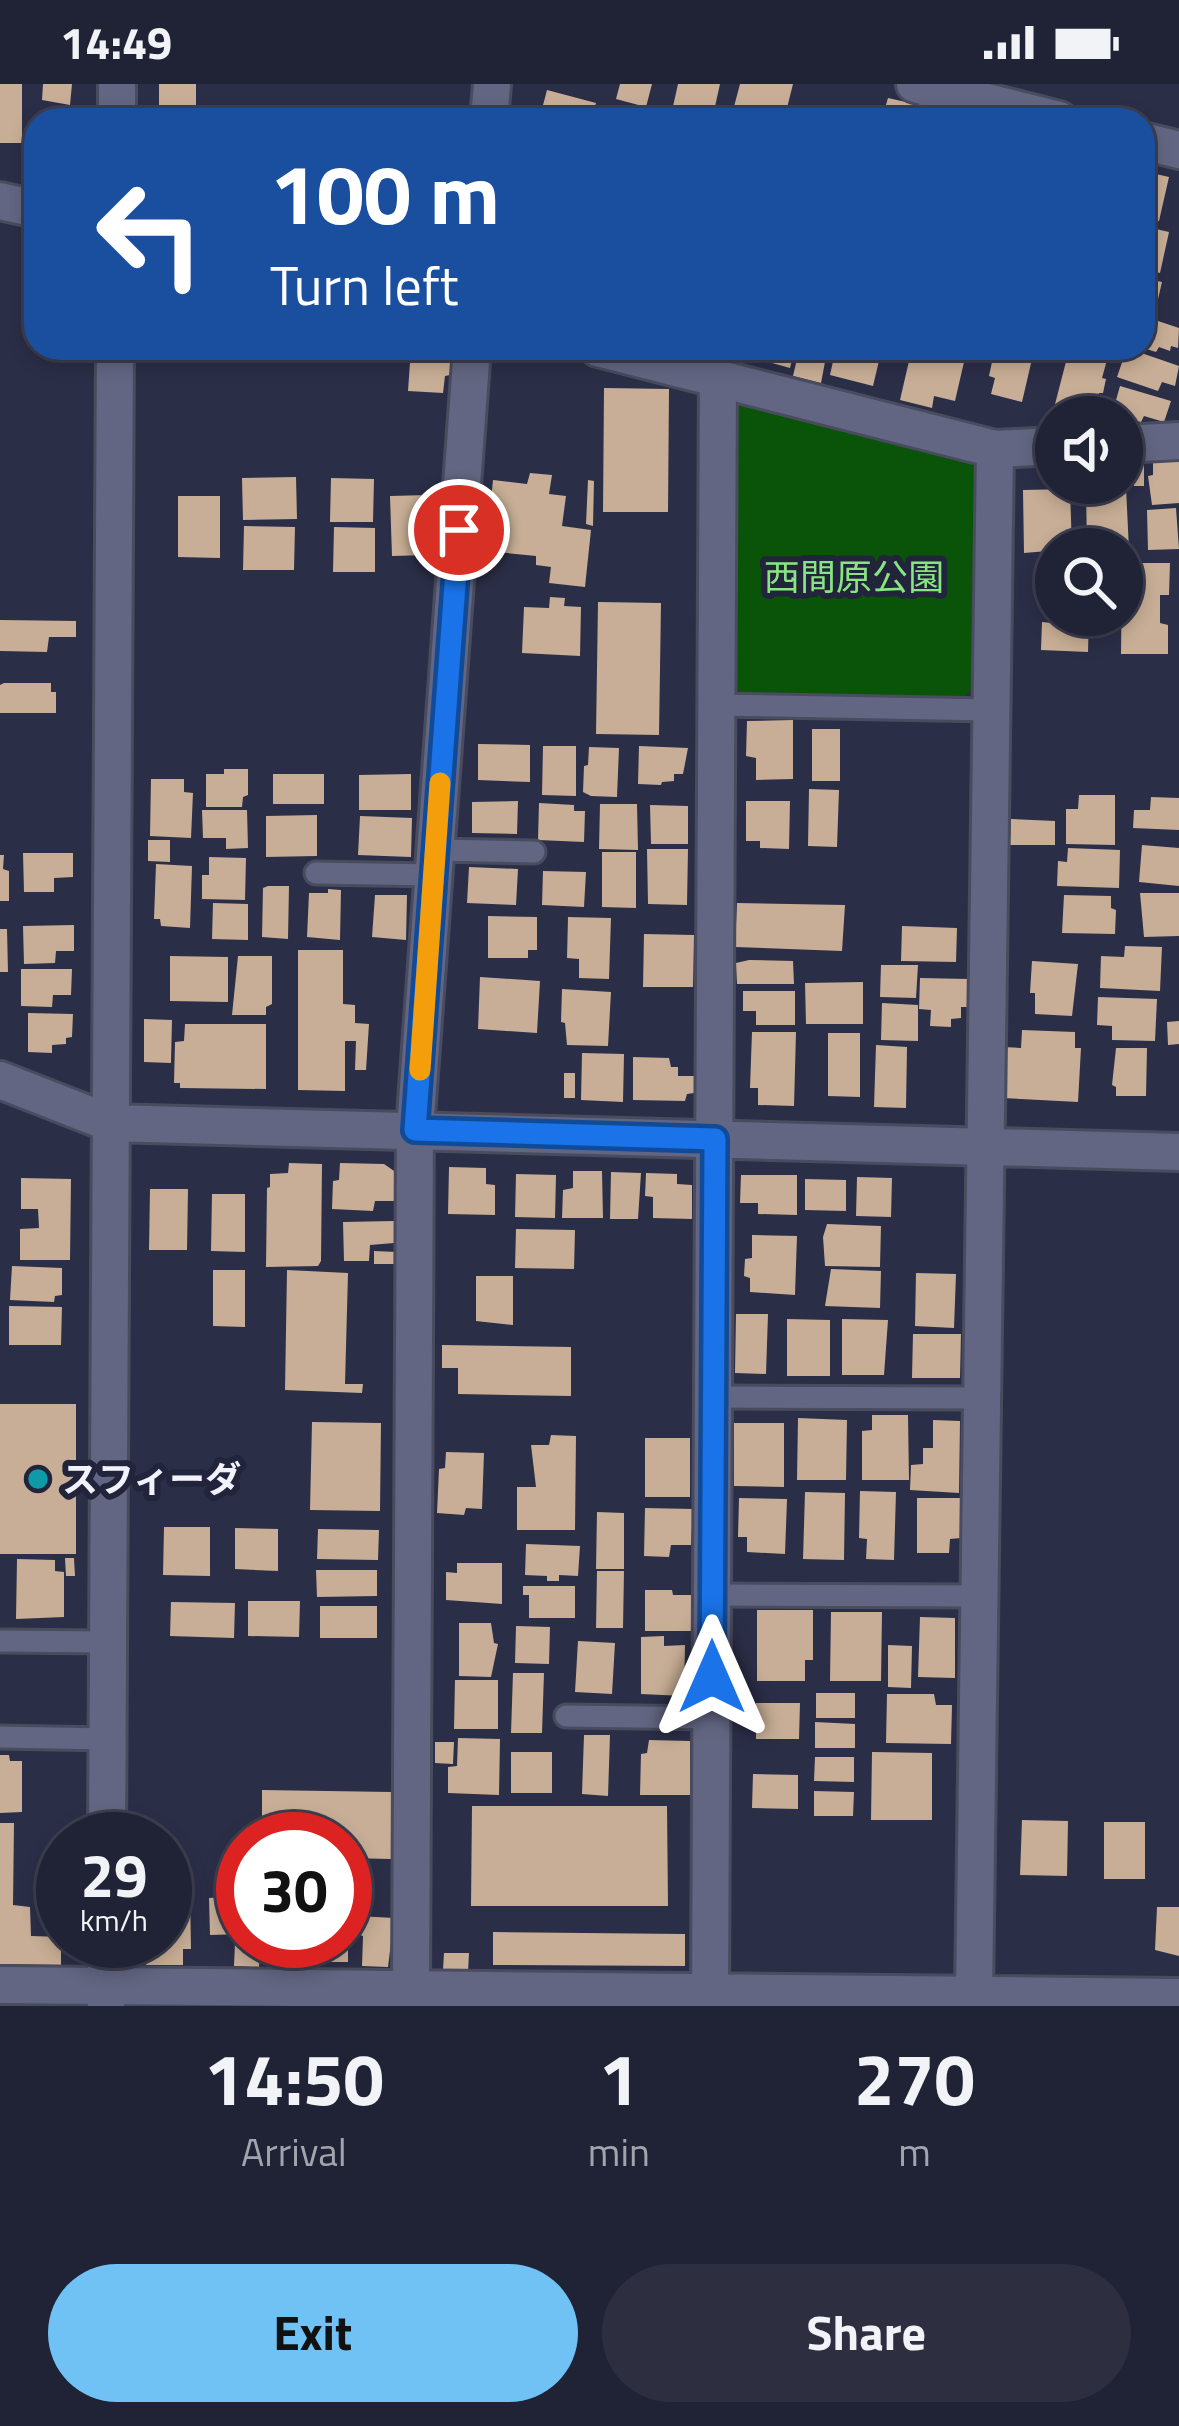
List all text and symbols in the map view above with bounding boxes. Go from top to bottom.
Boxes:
text: 14:49 [60,8,172,76]
text: 100 m [270,129,500,257]
icon: left [72,156,228,312]
text: Turn left [270,244,459,326]
map controls [1035,396,1143,636]
button: sound [1035,396,1143,504]
pin [408,479,510,581]
icon: arrive [426,497,492,563]
button: search [1035,528,1143,636]
park label: 西間原公園 [764,549,944,604]
place label: スフィーダ [62,1451,241,1506]
marker: スフィーダ [25,1466,51,1492]
position arrow [649,1614,775,1740]
speed limit sign: 30 [216,1812,372,1968]
text: 29 [80,1829,148,1920]
text: km/h [80,1897,148,1943]
text: 14:50 [204,2023,384,2133]
text: 1 [599,2023,639,2133]
text: 270 [854,2023,975,2133]
text: Arrival [241,2122,347,2181]
text: min [588,2122,650,2181]
text: m [898,2122,931,2181]
button: Exit [48,2264,578,2402]
button: Share [602,2264,1131,2402]

